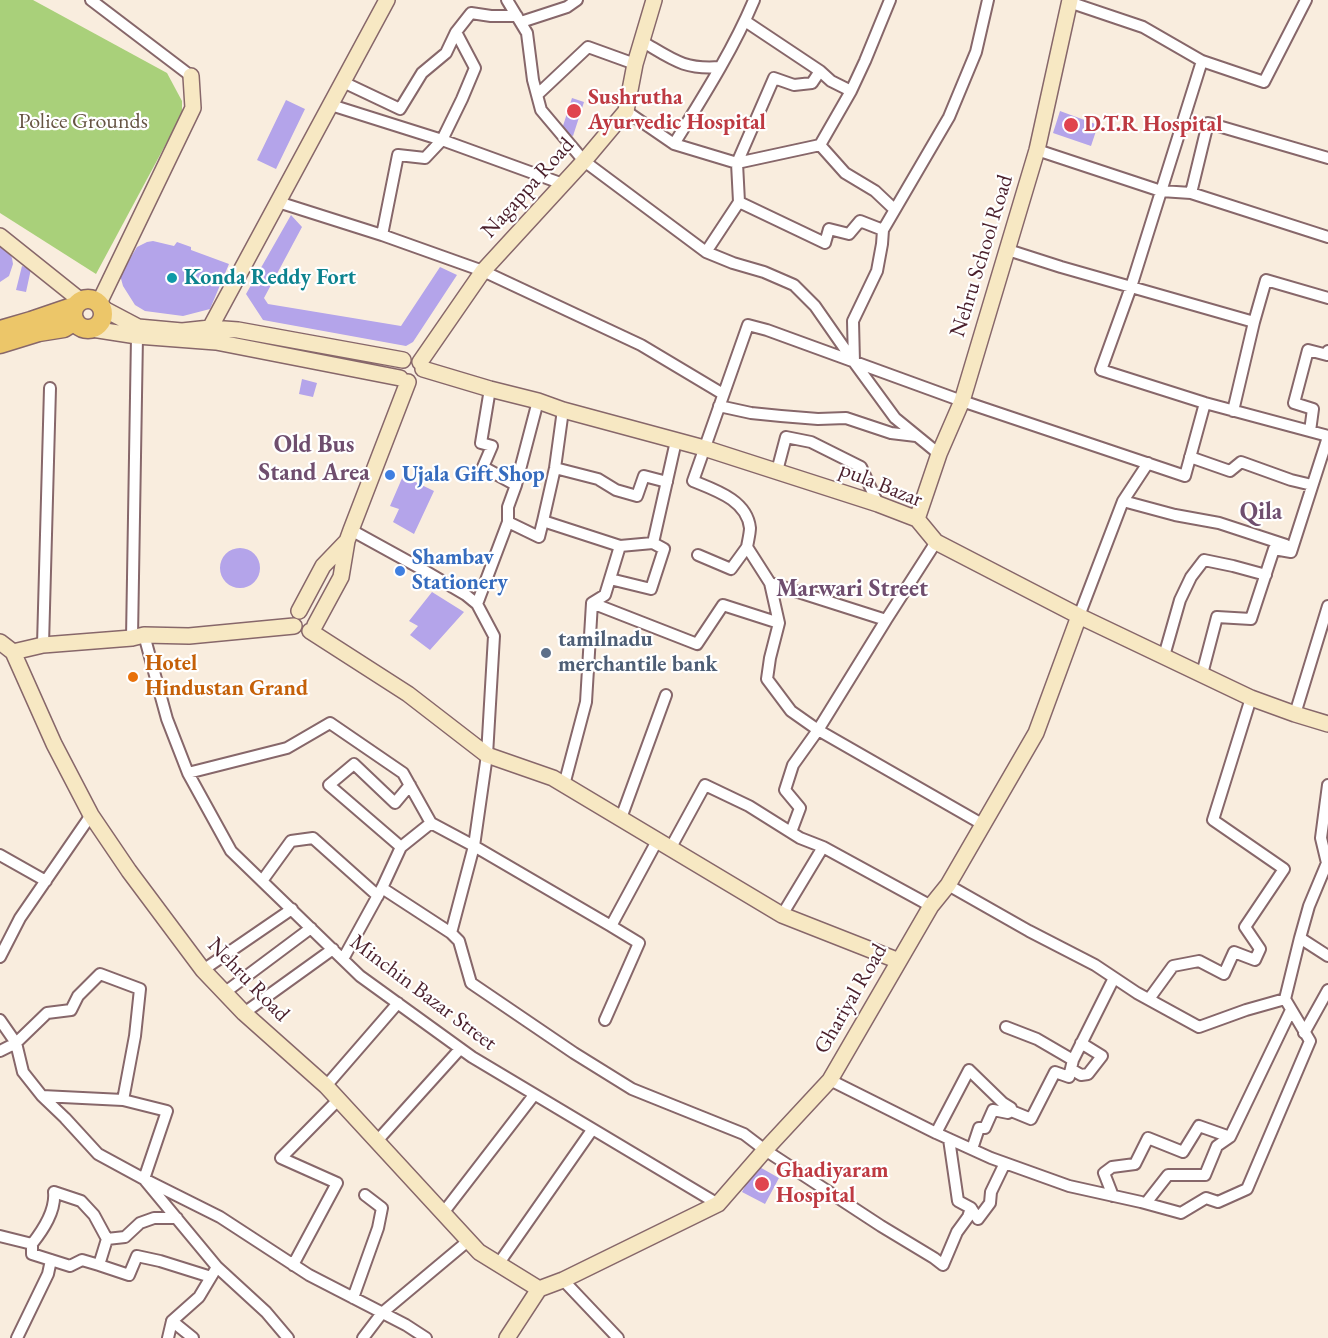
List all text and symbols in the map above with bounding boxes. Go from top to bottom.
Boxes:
place label: Sushrutha Ayurvedic Hospital [588,85,766,136]
marker: Sushrutha Ayurvedic Hospital [565,102,583,120]
park label: Police Grounds [18,109,148,135]
place label: D.T.R Hospital [1084,112,1222,138]
marker: D.T.R Hospital [1062,116,1080,134]
street label: Nagappa Road [476,132,580,244]
street label: Nehru School Road [945,172,1019,340]
place label: Konda Reddy Fort [184,265,356,291]
marker: Konda Reddy Fort [165,271,179,285]
district label: Old Bus Stand Area [258,431,370,487]
street label: pula Bazar [836,456,926,514]
place label: Ujala Gift Shop [402,462,545,488]
marker: Ujala Gift Shop [383,468,397,482]
district label: Qila [1240,498,1282,526]
place label: Shambav Stationery [412,545,508,596]
marker: Shambav Stationery [393,564,407,578]
district label: Marwari Street [776,575,928,603]
place label: tamilnadu merchantile bank [558,627,718,678]
marker: tamilnadu merchantile bank [539,646,553,660]
place label: Hotel Hindustan Grand [145,651,308,702]
marker: Hotel Hindustan Grand [126,670,140,684]
street label: Minchin Bazar Street [344,929,502,1057]
street label: Nehru Road [201,932,295,1028]
street label: Ghariyal Road [809,939,893,1059]
place label: Ghadiyaram Hospital [776,1158,889,1210]
marker: Ghadiyaram Hospital [753,1175,771,1193]

